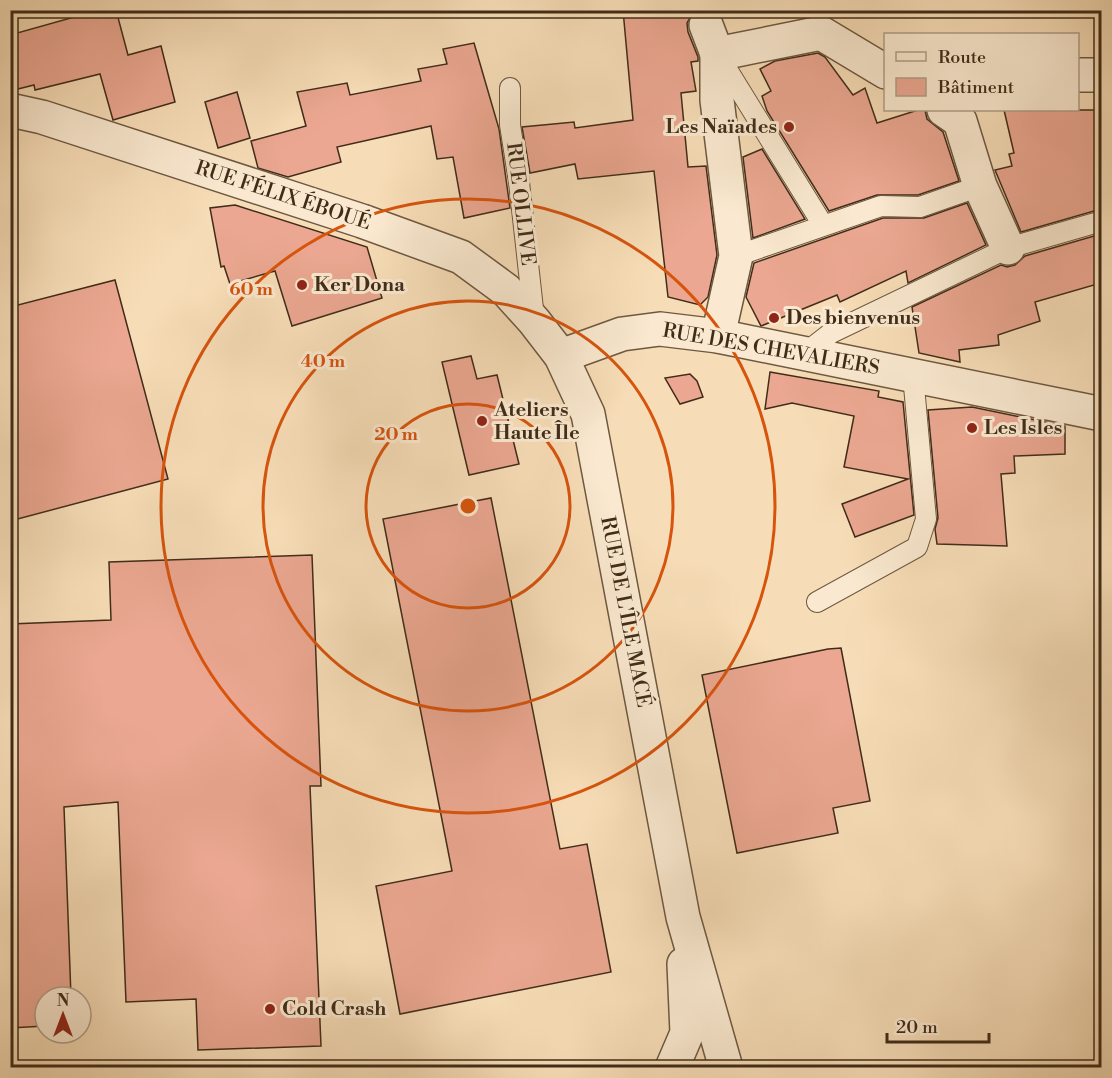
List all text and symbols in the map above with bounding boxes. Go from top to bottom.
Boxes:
legend [884,33,1079,111]
text: Route [938,46,986,69]
text: Bâtiment [937,76,1015,99]
place label: Les Naïades [665,115,777,140]
marker: Les Naïades [782,120,796,134]
street label: RUE OLLIVE [500,141,540,267]
street label: RUE FÉLIX ÉBOUÉ [192,155,374,236]
place label: Ker Dona [314,273,405,298]
text: 60 m [229,278,273,301]
marker: Ker Dona [295,278,309,292]
place label: Des bienvenus [786,306,920,331]
marker: Des bienvenus [767,311,781,325]
street label: RUE DES CHEVALIERS [661,319,881,381]
text: 40 m [301,350,346,373]
place label: Ateliers Haute Île [493,398,580,446]
marker: Ateliers Haute Île [475,414,489,428]
place label: Les Isles [984,416,1062,441]
marker: Les Isles [965,421,979,435]
text: 20 m [374,423,418,446]
centre of rings [458,496,478,516]
street label: RUE DE L'ÎLE MACÉ [594,514,657,710]
north arrow [33,985,93,1045]
text: N [57,991,70,1011]
place label: Cold Crash [282,997,387,1022]
marker: Cold Crash [263,1002,277,1016]
scale bar [887,1006,989,1044]
text: 20 m [896,1016,938,1039]

